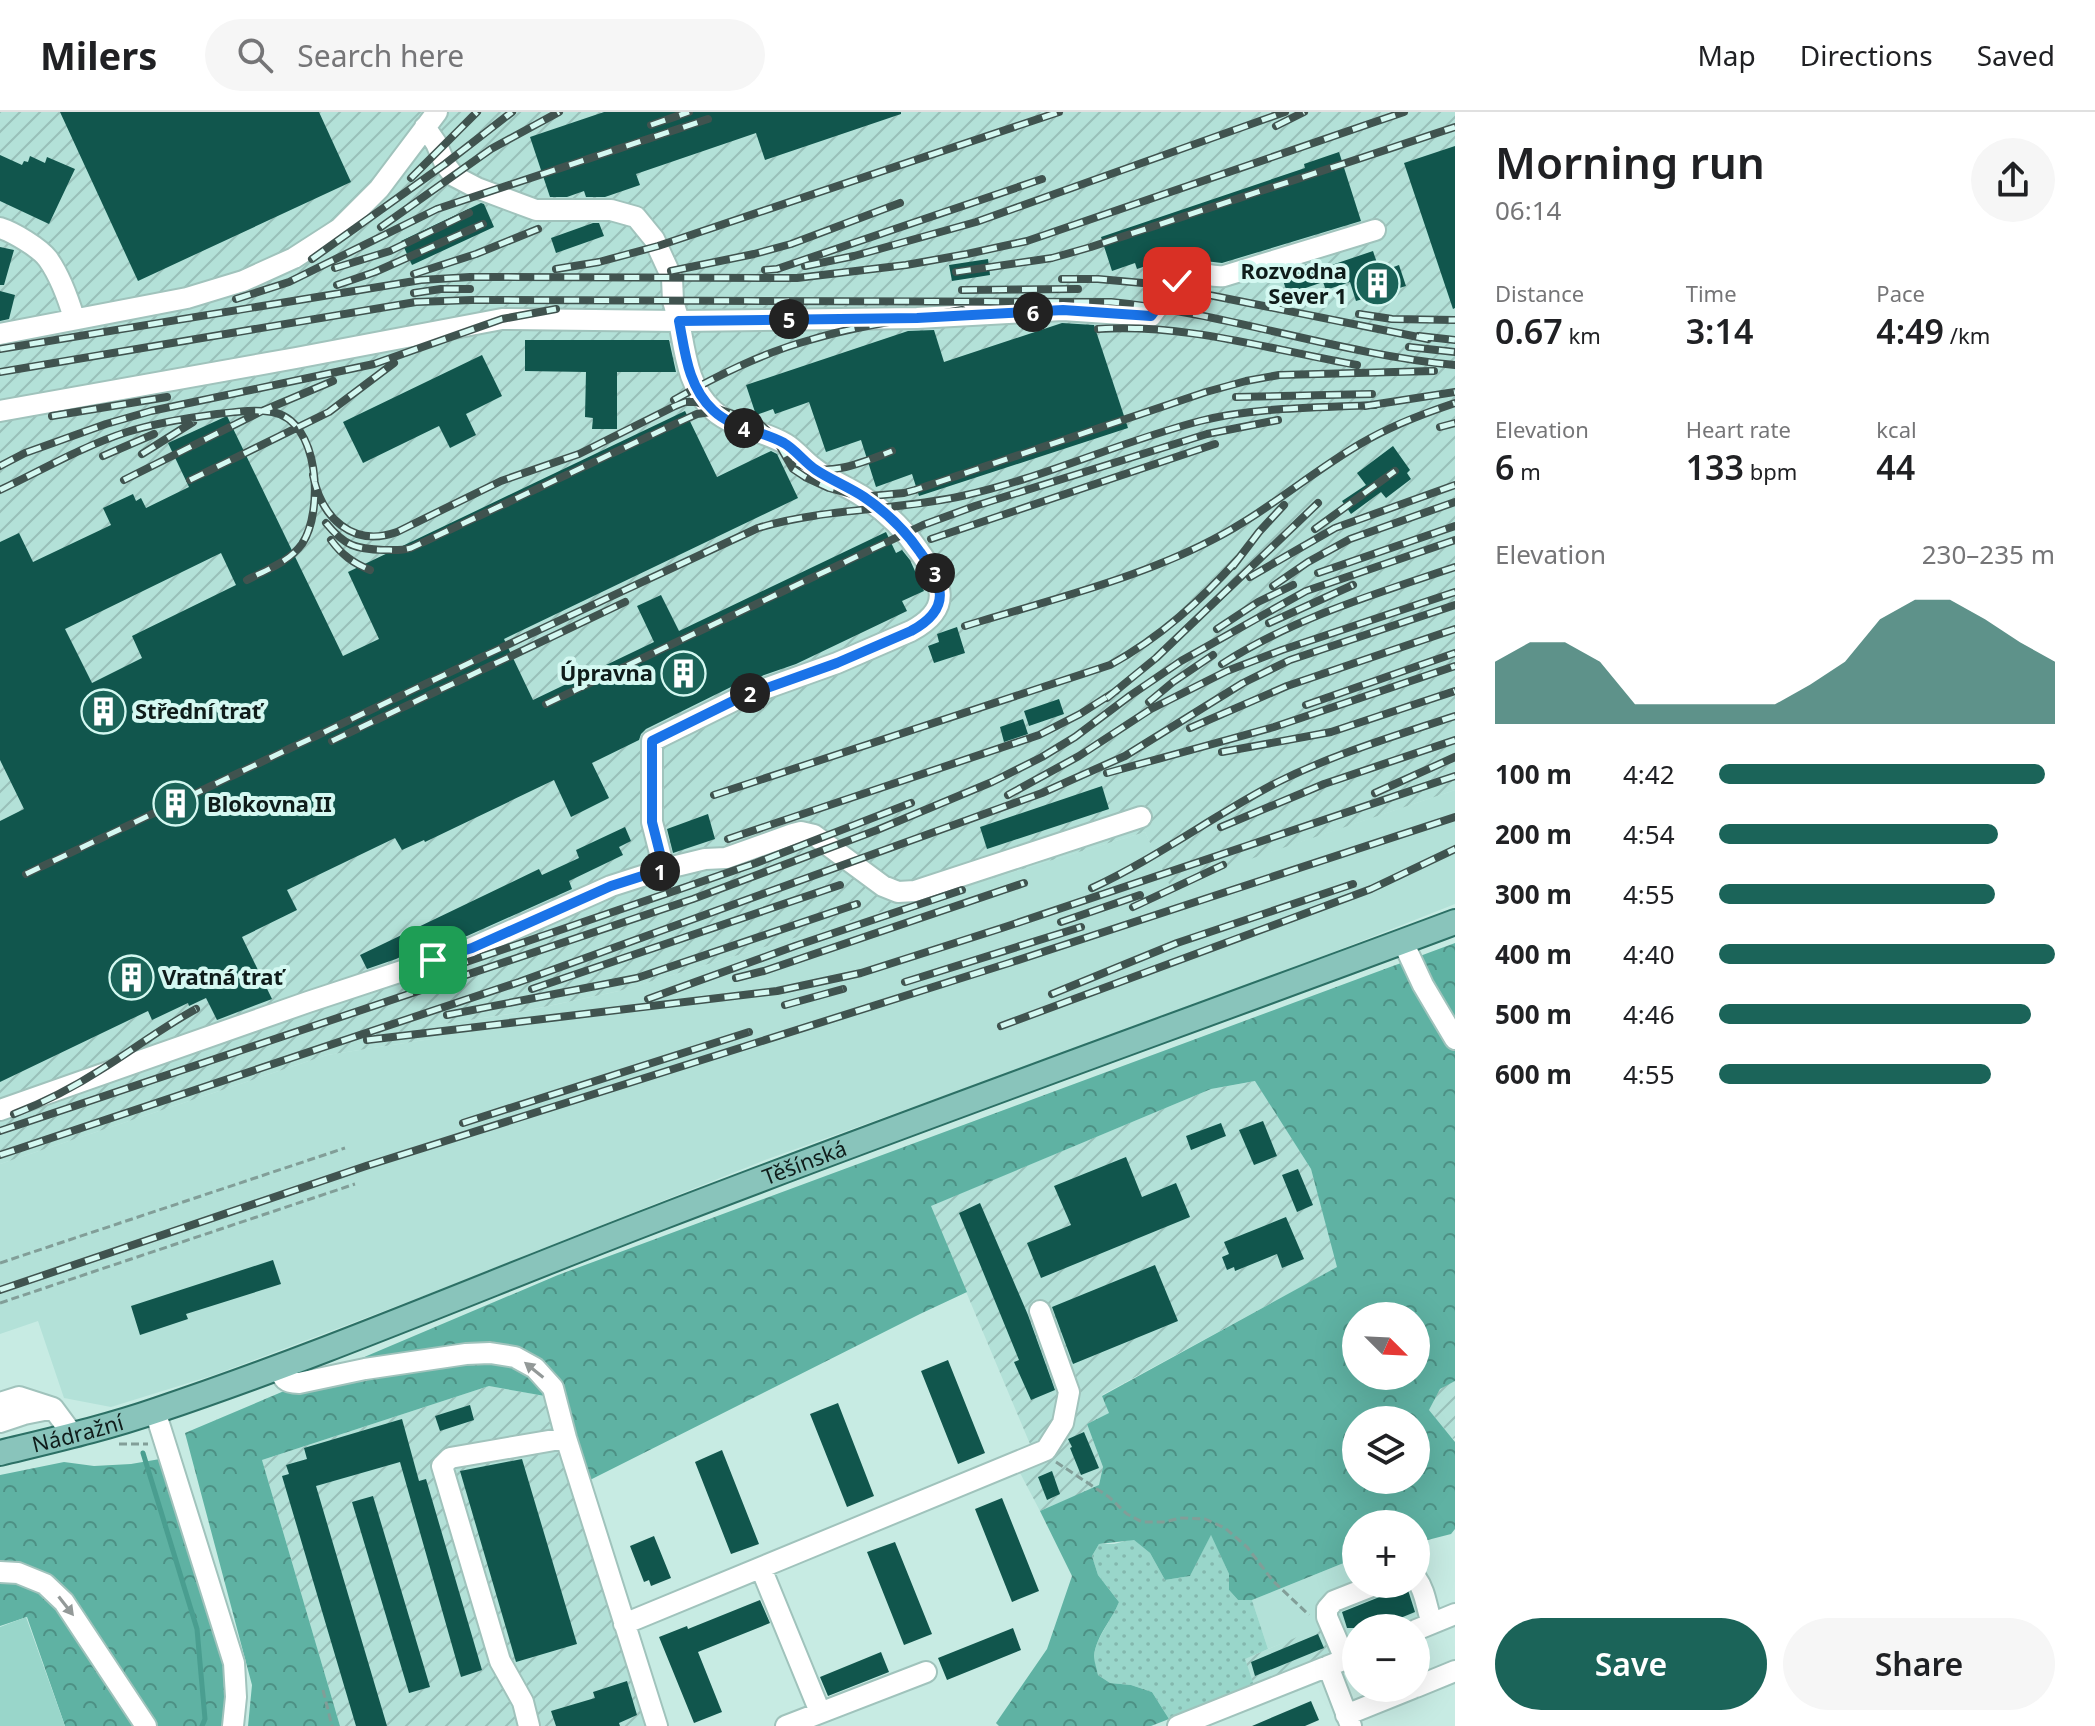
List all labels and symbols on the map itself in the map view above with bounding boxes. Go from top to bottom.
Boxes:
pin [1143,247,1211,315]
place label: Rozvodna Sever 1 [1240,255,1347,310]
building icon: Rozvodna Sever 1 [1354,260,1402,308]
pin: 6 [1013,292,1053,332]
pin: 5 [769,299,809,339]
pin: 4 [724,408,764,448]
pin: 3 [915,553,955,593]
building icon: Úpravna [660,649,708,697]
place label: Úpravna [560,657,653,687]
pin: 2 [730,673,770,713]
building icon: Střední trať [80,687,128,735]
place label: Střední trať [135,695,265,725]
building icon: Blokovna II [152,780,200,828]
place label: Blokovna II [207,788,332,818]
pin: 1 [640,851,680,891]
pin [399,926,467,994]
building icon: Vratná trať [107,953,155,1001]
place label: Vratná trať [162,961,287,991]
street label: Těšínská [758,1132,850,1191]
north arrow [1342,1302,1430,1390]
one-way arrow [524,1362,544,1379]
street label: Nádražní [29,1406,128,1459]
one-way arrow [57,1596,74,1616]

